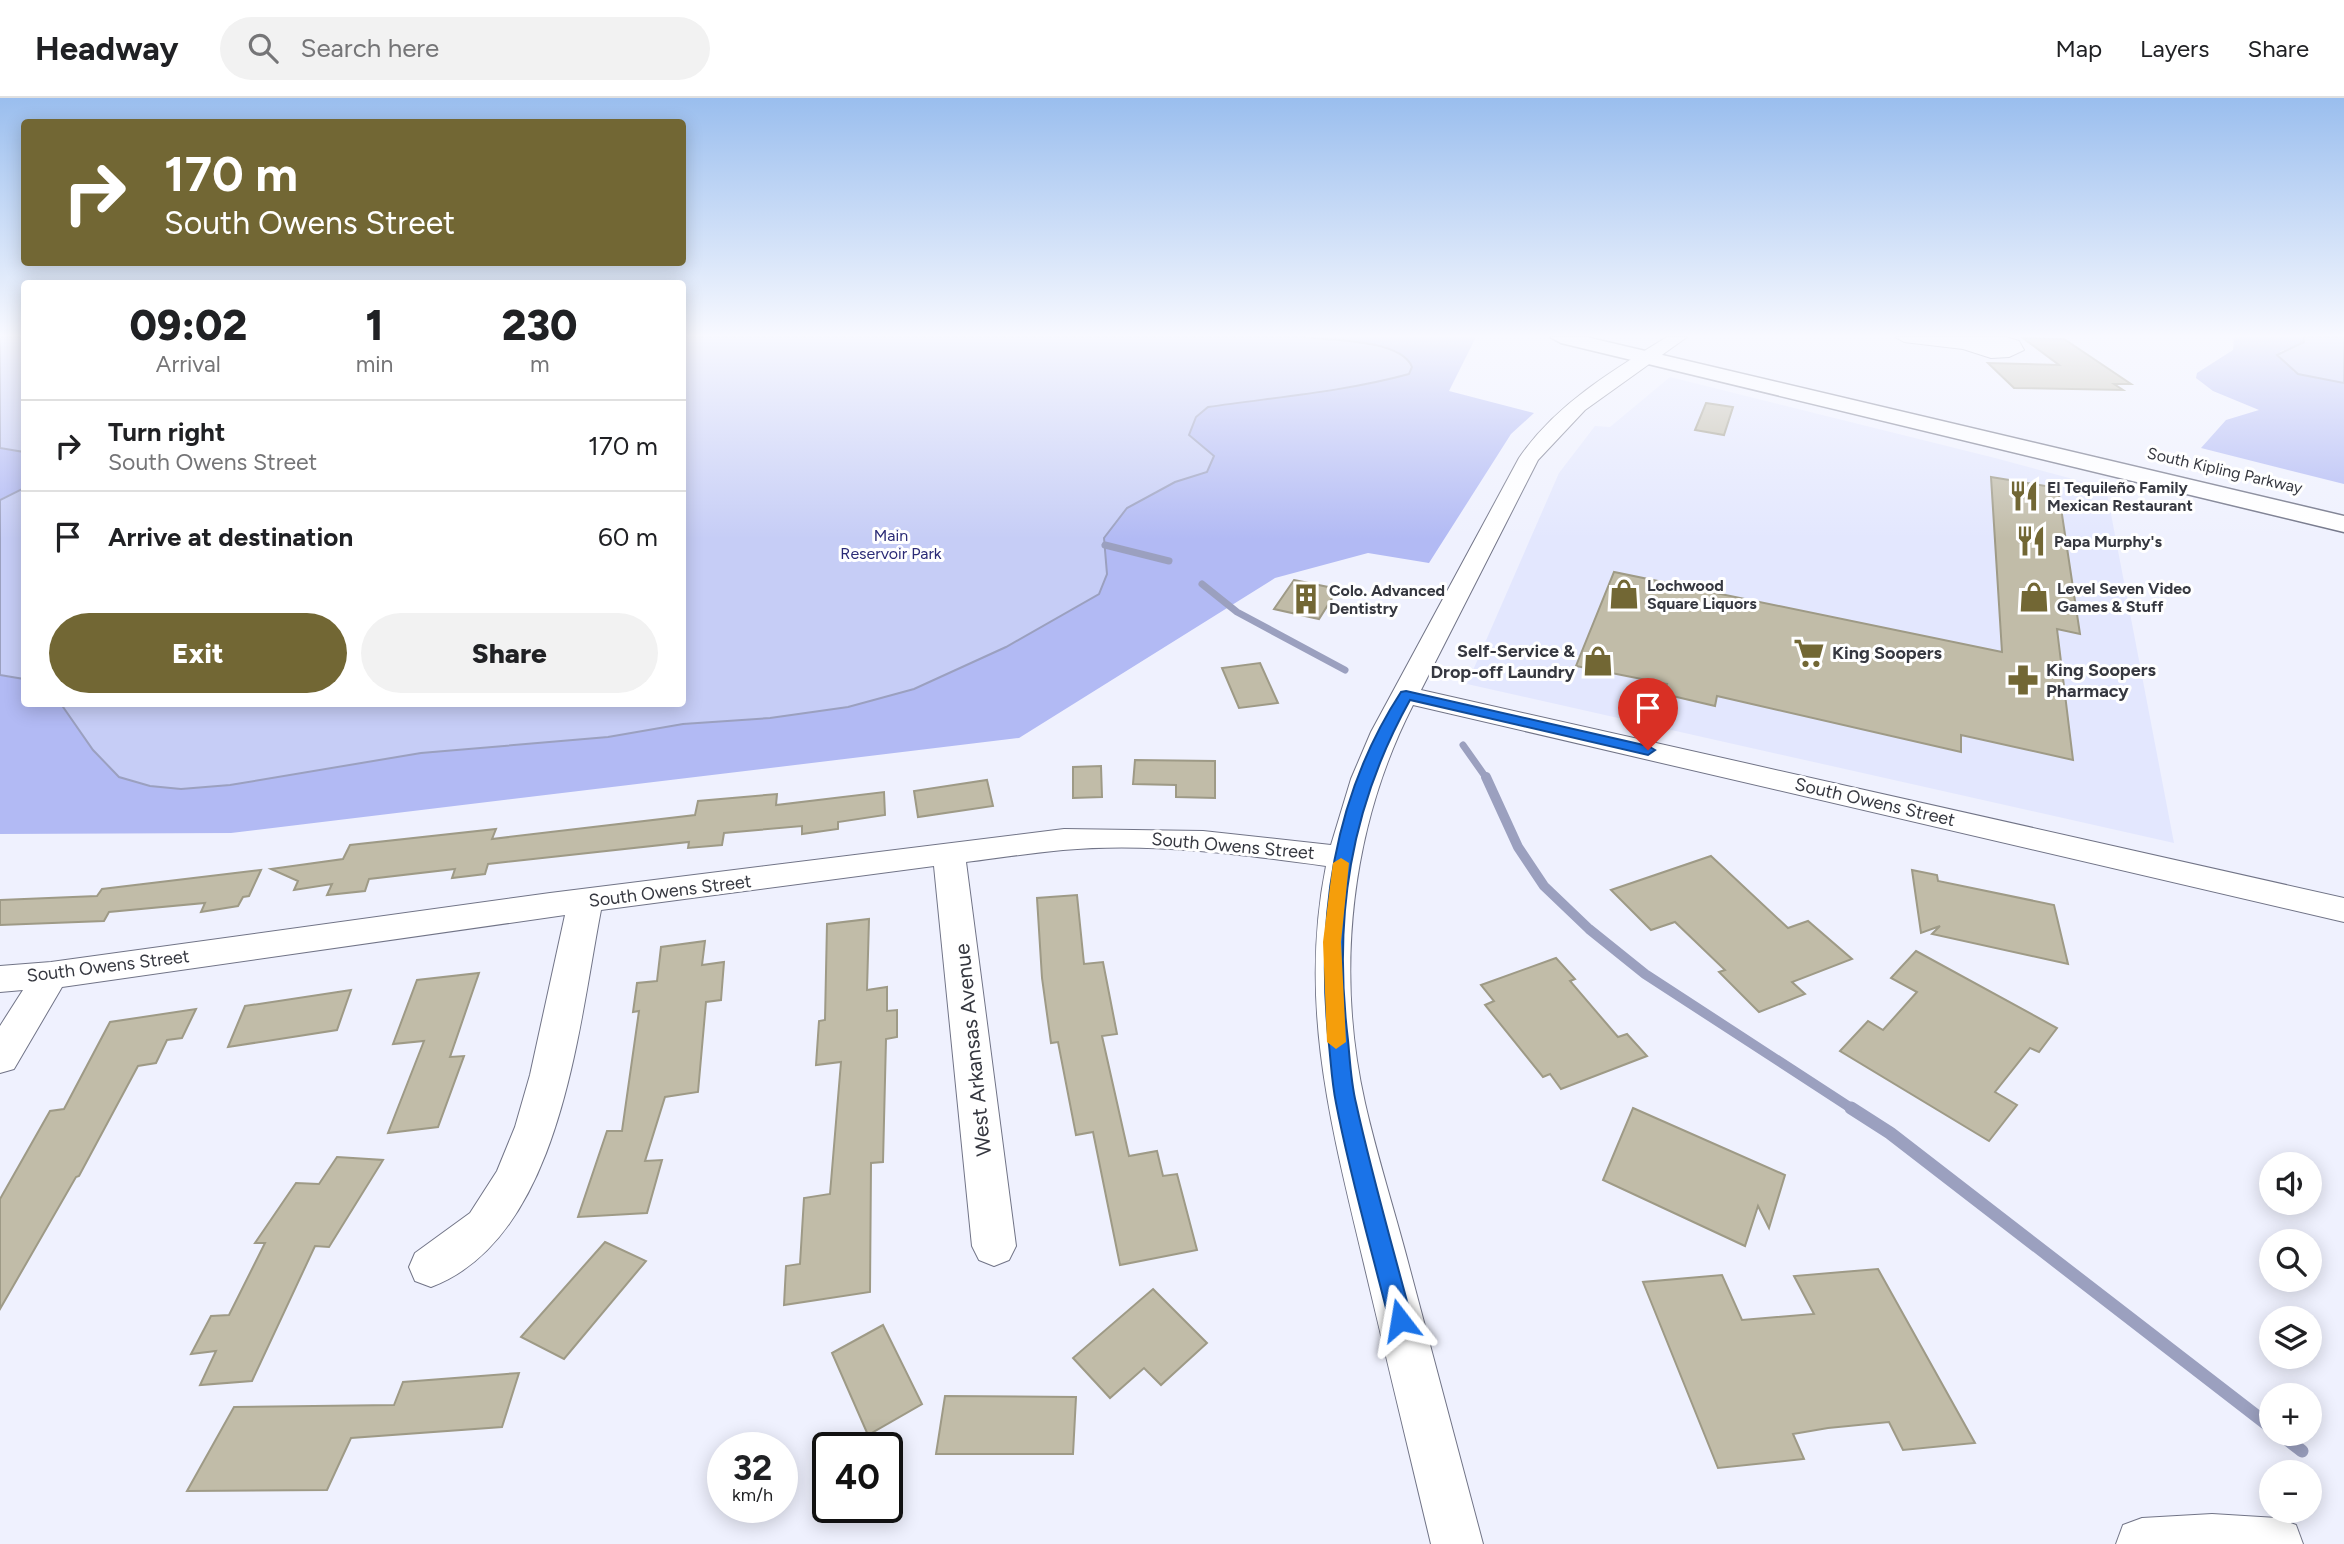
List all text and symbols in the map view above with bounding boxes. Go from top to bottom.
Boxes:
search box [220,17,710,80]
text: Headway [35,29,178,68]
icon: search [244,29,282,67]
text: Search here [300,32,439,64]
text: Map [2055,34,2102,63]
text: Layers [2140,34,2209,63]
text: Share [2247,34,2309,63]
text: 170 m [164,144,298,203]
icon: right [49,147,140,238]
text: South Owens Street [164,204,455,242]
text: 09:02 [129,300,247,351]
text: 1 [366,300,383,351]
text: 230 [502,300,578,351]
text: Arrival [156,350,221,378]
text: min [356,350,393,378]
text: m [530,350,549,378]
text: Turn right [108,416,225,448]
icon: right [49,427,87,465]
text: 170 m [588,430,658,462]
street label: South Kipling Parkway [2145,443,2305,498]
text: South Owens Street [108,448,317,476]
place label: El Tequileño Family Mexican Restaurant [2047,478,2193,515]
restaurant icon: El Tequileño Family Mexican Restaurant [2007,479,2041,513]
icon: arrive [49,518,87,556]
text: Arrive at destination [108,521,353,553]
text: 60 m [598,521,658,553]
restaurant icon: Papa Murphy's [2014,524,2048,558]
park label: Main Reservoir Park [840,526,942,563]
place label: Papa Murphy's [2054,532,2162,551]
place label: Lochwood Square Liquors [1647,576,1757,613]
shop icon: Lochwood Square Liquors [1607,577,1641,611]
place label: Level Seven Video Games & Stuff [2057,579,2191,616]
shop icon: Level Seven Video Games & Stuff [2017,580,2051,614]
place label: Colo. Advanced Dentistry [1329,581,1445,618]
building icon: Colo. Advanced Dentistry [1289,582,1323,616]
button: Exit [49,613,347,693]
button: Share [361,613,658,693]
supermarket icon: King Soopers [1792,636,1826,670]
place label: Self-Service & Drop-off Laundry [1430,640,1576,683]
place label: King Soopers [1832,642,1942,664]
shop icon: Self-Service & Drop-off Laundry [1581,644,1615,678]
place label: King Soopers Pharmacy [2046,659,2156,702]
pharmacy icon: King Soopers Pharmacy [2006,663,2040,697]
pin [1618,678,1678,750]
icon: arrive [1629,689,1667,727]
street label: South Owens Street [1793,773,1957,831]
street label: South Owens Street [1150,828,1316,864]
street label: South Owens Street [587,870,753,912]
street label: West Arkansas Avenue [949,942,996,1158]
street label: South Owens Street [25,945,191,987]
map controls [2259,1152,2322,1523]
button: sound [2259,1152,2322,1215]
button: search [2259,1229,2322,1292]
position arrow [1363,1283,1437,1357]
button: layers [2259,1306,2322,1369]
button: + [2259,1383,2322,1446]
speed limit sign: 40 [812,1432,903,1523]
text: 32 [733,1447,772,1489]
button: − [2259,1460,2322,1523]
text: km/h [732,1484,773,1506]

